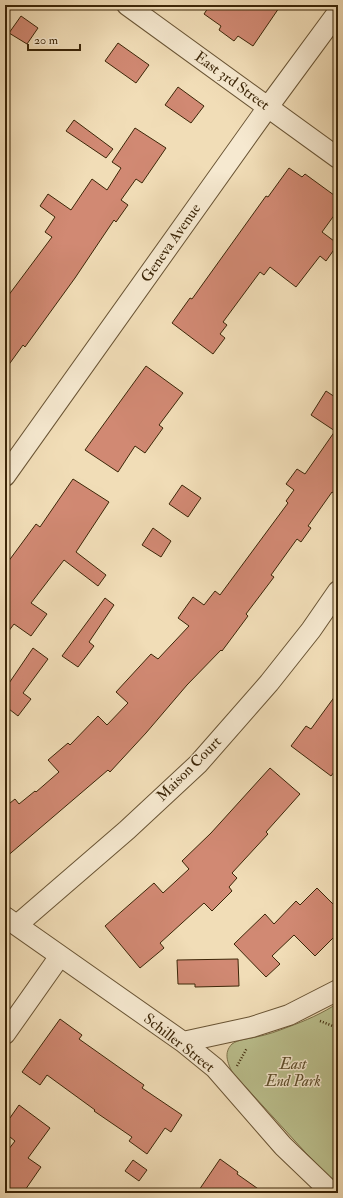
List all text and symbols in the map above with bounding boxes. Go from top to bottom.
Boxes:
scale bar [28,26,80,52]
text: 20 m [34,33,59,48]
street label: East 3rd Street [191,47,273,115]
street label: Geneva Avenue [137,200,205,286]
street label: Maison Court [152,732,226,806]
street label: Schiller Street [140,1009,218,1077]
park label: East End Park [264,1055,321,1091]

